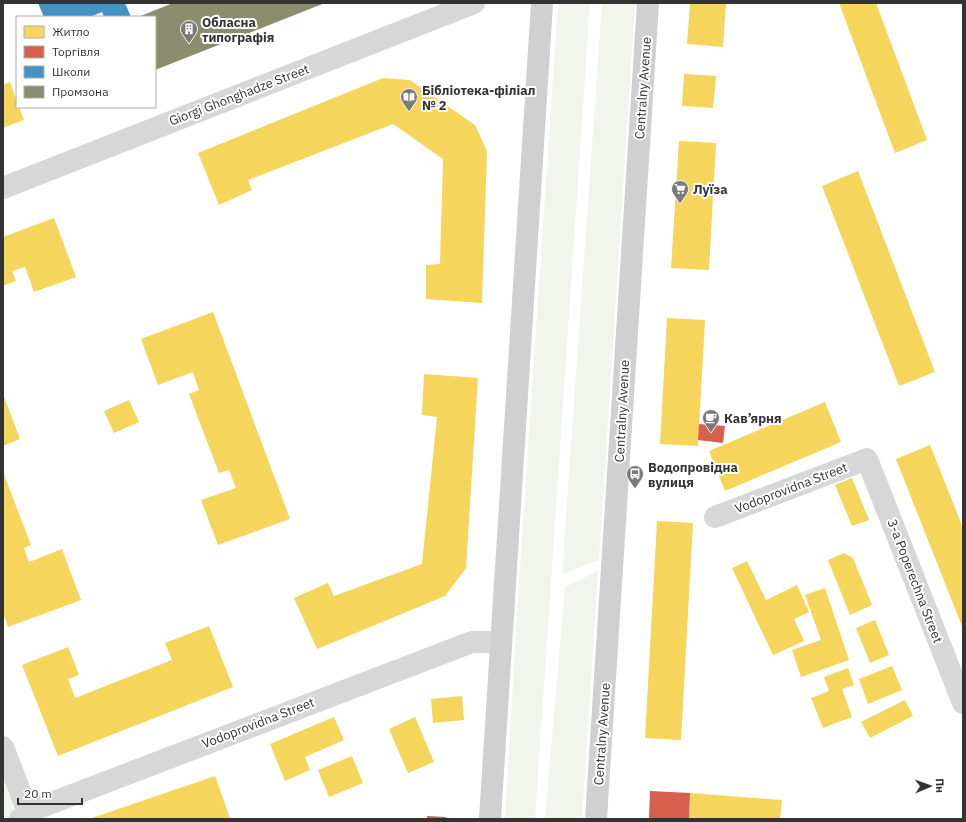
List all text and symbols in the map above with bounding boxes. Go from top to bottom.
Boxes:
place label: Обласна типографія [202,14,274,46]
legend [16,16,156,108]
building icon: Обласна типографія [179,19,199,44]
text: Житло [52,24,90,39]
street label: Centralny Avenue [631,36,655,140]
text: Торгівля [52,44,100,59]
street label: Giorgi Ghonghadze Street [166,60,312,130]
text: Школи [52,64,90,79]
place label: Бібліотека-філіал № 2 [422,82,536,114]
text: Промзона [52,84,109,99]
library icon: Бібліотека-філіал № 2 [399,87,419,112]
supermarket icon: Луїза [670,179,690,204]
place label: Луїза [693,181,728,198]
street label: Centralny Avenue [611,359,633,463]
cafe icon: Кав’ярня [701,408,721,433]
place label: Кав’ярня [724,410,782,427]
place label: Водопровідна вулиця [648,459,738,491]
street label: Vodoprovidna Street [732,459,850,517]
bus stop icon: Водопровідна вулиця [625,464,645,489]
street label: 3-a Poperechna Street [884,517,946,645]
street label: Centralny Avenue [590,682,614,786]
street label: Vodoprovidna Street [199,694,317,752]
north arrow [910,766,950,806]
text: Пн [933,778,947,793]
scale bar [18,780,82,806]
text: 20 m [24,786,52,801]

